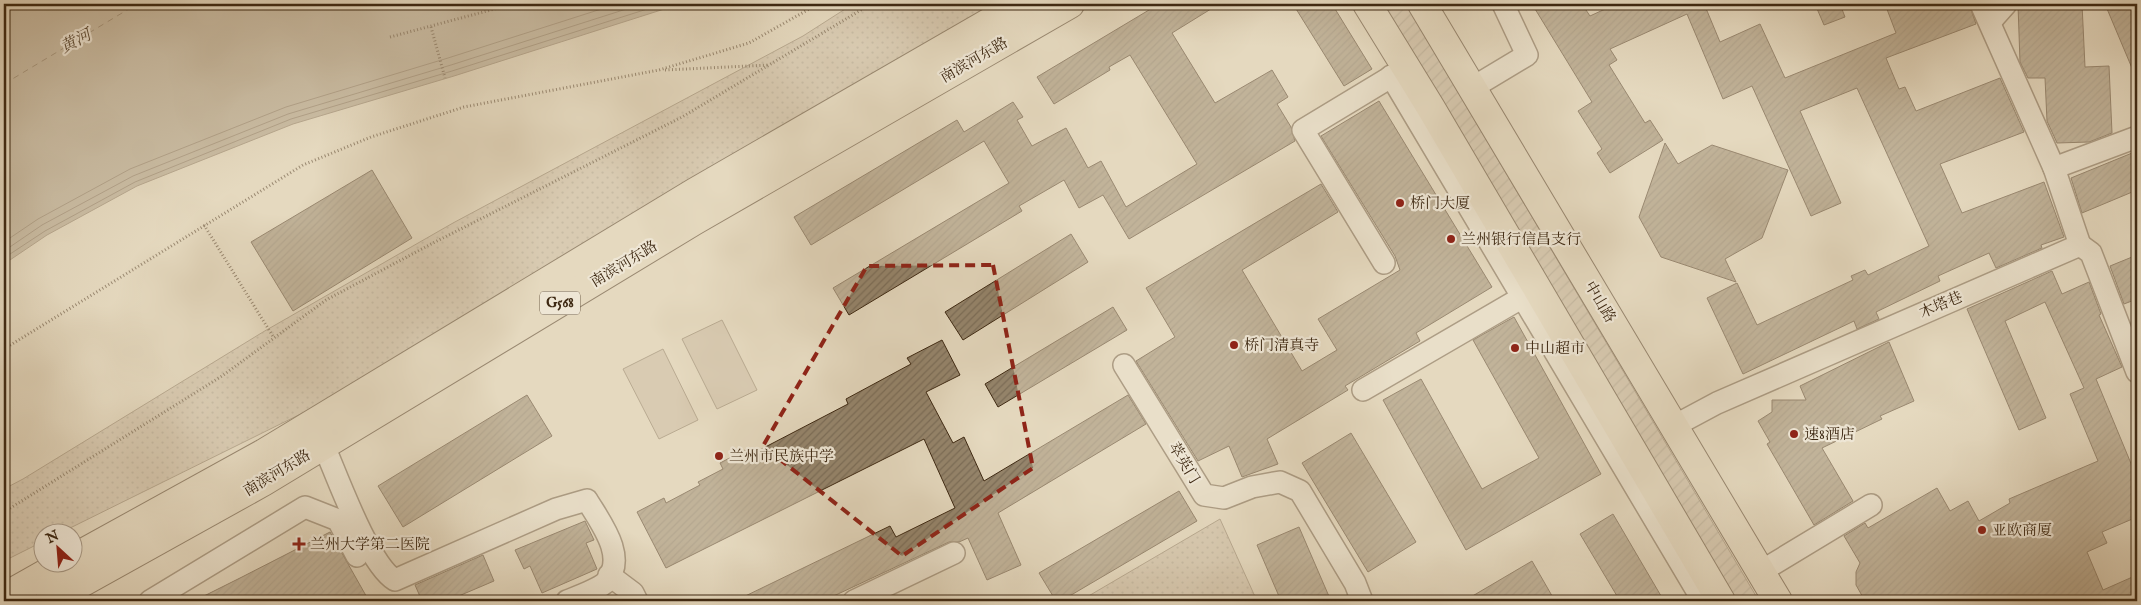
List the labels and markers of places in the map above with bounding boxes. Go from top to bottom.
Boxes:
place label: 桥门大厦 [1410,194,1470,213]
marker: 桥门大厦 [1394,197,1406,209]
place label: 兰州银行信昌支行 [1461,230,1581,249]
marker: 兰州银行信昌支行 [1445,233,1457,245]
place label: 桥门清真寺 [1244,336,1319,355]
marker: 桥门清真寺 [1228,339,1240,351]
place label: 中山超市 [1525,339,1585,358]
marker: 中山超市 [1509,342,1521,354]
place label: 速8酒店 [1804,425,1855,444]
marker: 速8酒店 [1788,428,1800,440]
place label: 兰州市民族中学 [729,447,834,466]
marker: 兰州市民族中学 [713,450,725,462]
place label: 亚欧商厦 [1992,521,2052,540]
marker: 亚欧商厦 [1976,524,1988,536]
place label: 兰州大学第二医院 [310,535,430,554]
marker: 兰州大学第二医院 [292,537,306,551]

